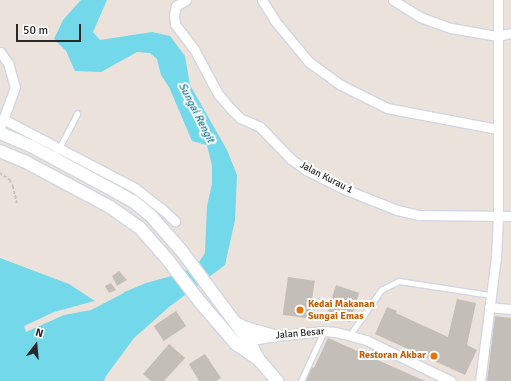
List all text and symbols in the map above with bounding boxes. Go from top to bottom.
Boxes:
scale bar [18,16,83,42]
text: 50 m [23,23,48,38]
water label: Sungai Rengit [175,81,217,145]
street label: Jalan Kurau 1 [297,159,355,197]
place label: Kedai Makanan Sungai Emas [308,298,375,322]
marker: Kedai Makanan Sungai Emas [295,305,305,315]
north arrow [16,325,56,365]
text: N [34,326,45,340]
street label: Jalan Besar [275,326,325,342]
place label: Restoran Akbar [359,350,426,362]
marker: Restoran Akbar [429,351,439,361]

